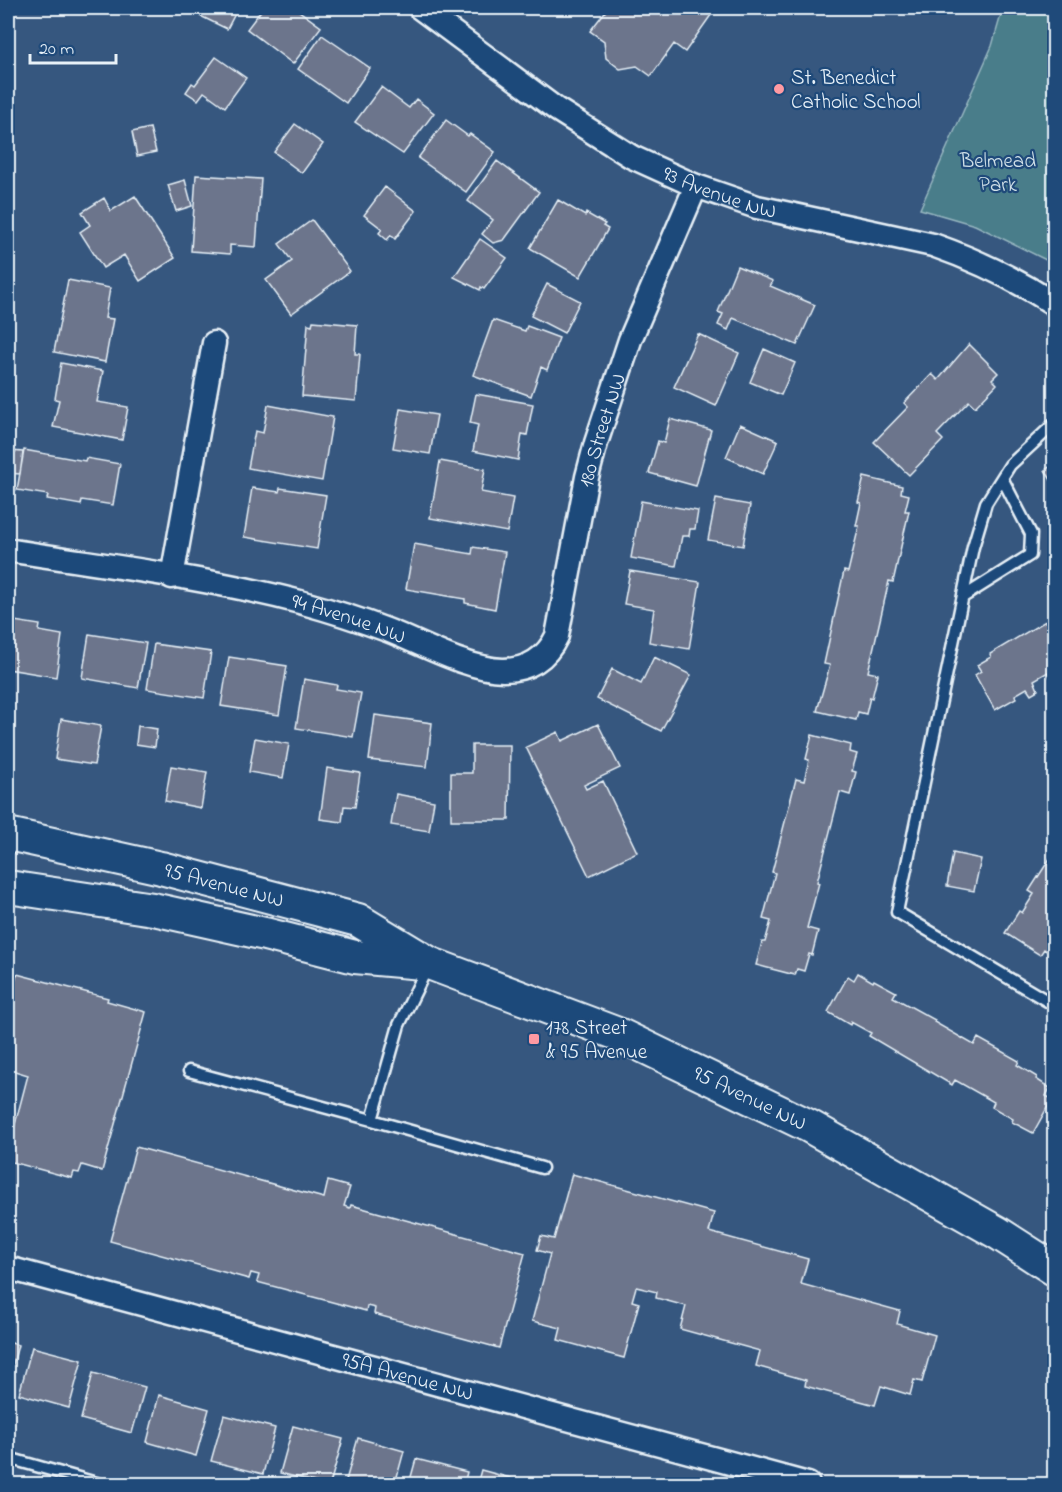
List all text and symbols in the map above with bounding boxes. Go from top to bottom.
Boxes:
scale bar [30,27,116,65]
text: 20 m [39,37,74,63]
place label: St. Benedict Catholic School [791,64,921,118]
marker: St. Benedict Catholic School [772,82,786,96]
park label: Belmead Park [959,147,1036,201]
street label: 93 Avenue NW [657,160,779,228]
street label: 180 Street NW [572,370,635,490]
street label: 94 Avenue NW [288,587,410,653]
street label: 95 Avenue NW [161,856,286,917]
place label: 178 Street & 95 Avenue [546,1014,648,1068]
marker: 178 Street & 95 Avenue [527,1032,541,1046]
street label: 95 Avenue NW [688,1059,811,1139]
street label: 95A Avenue NW [338,1346,476,1410]

